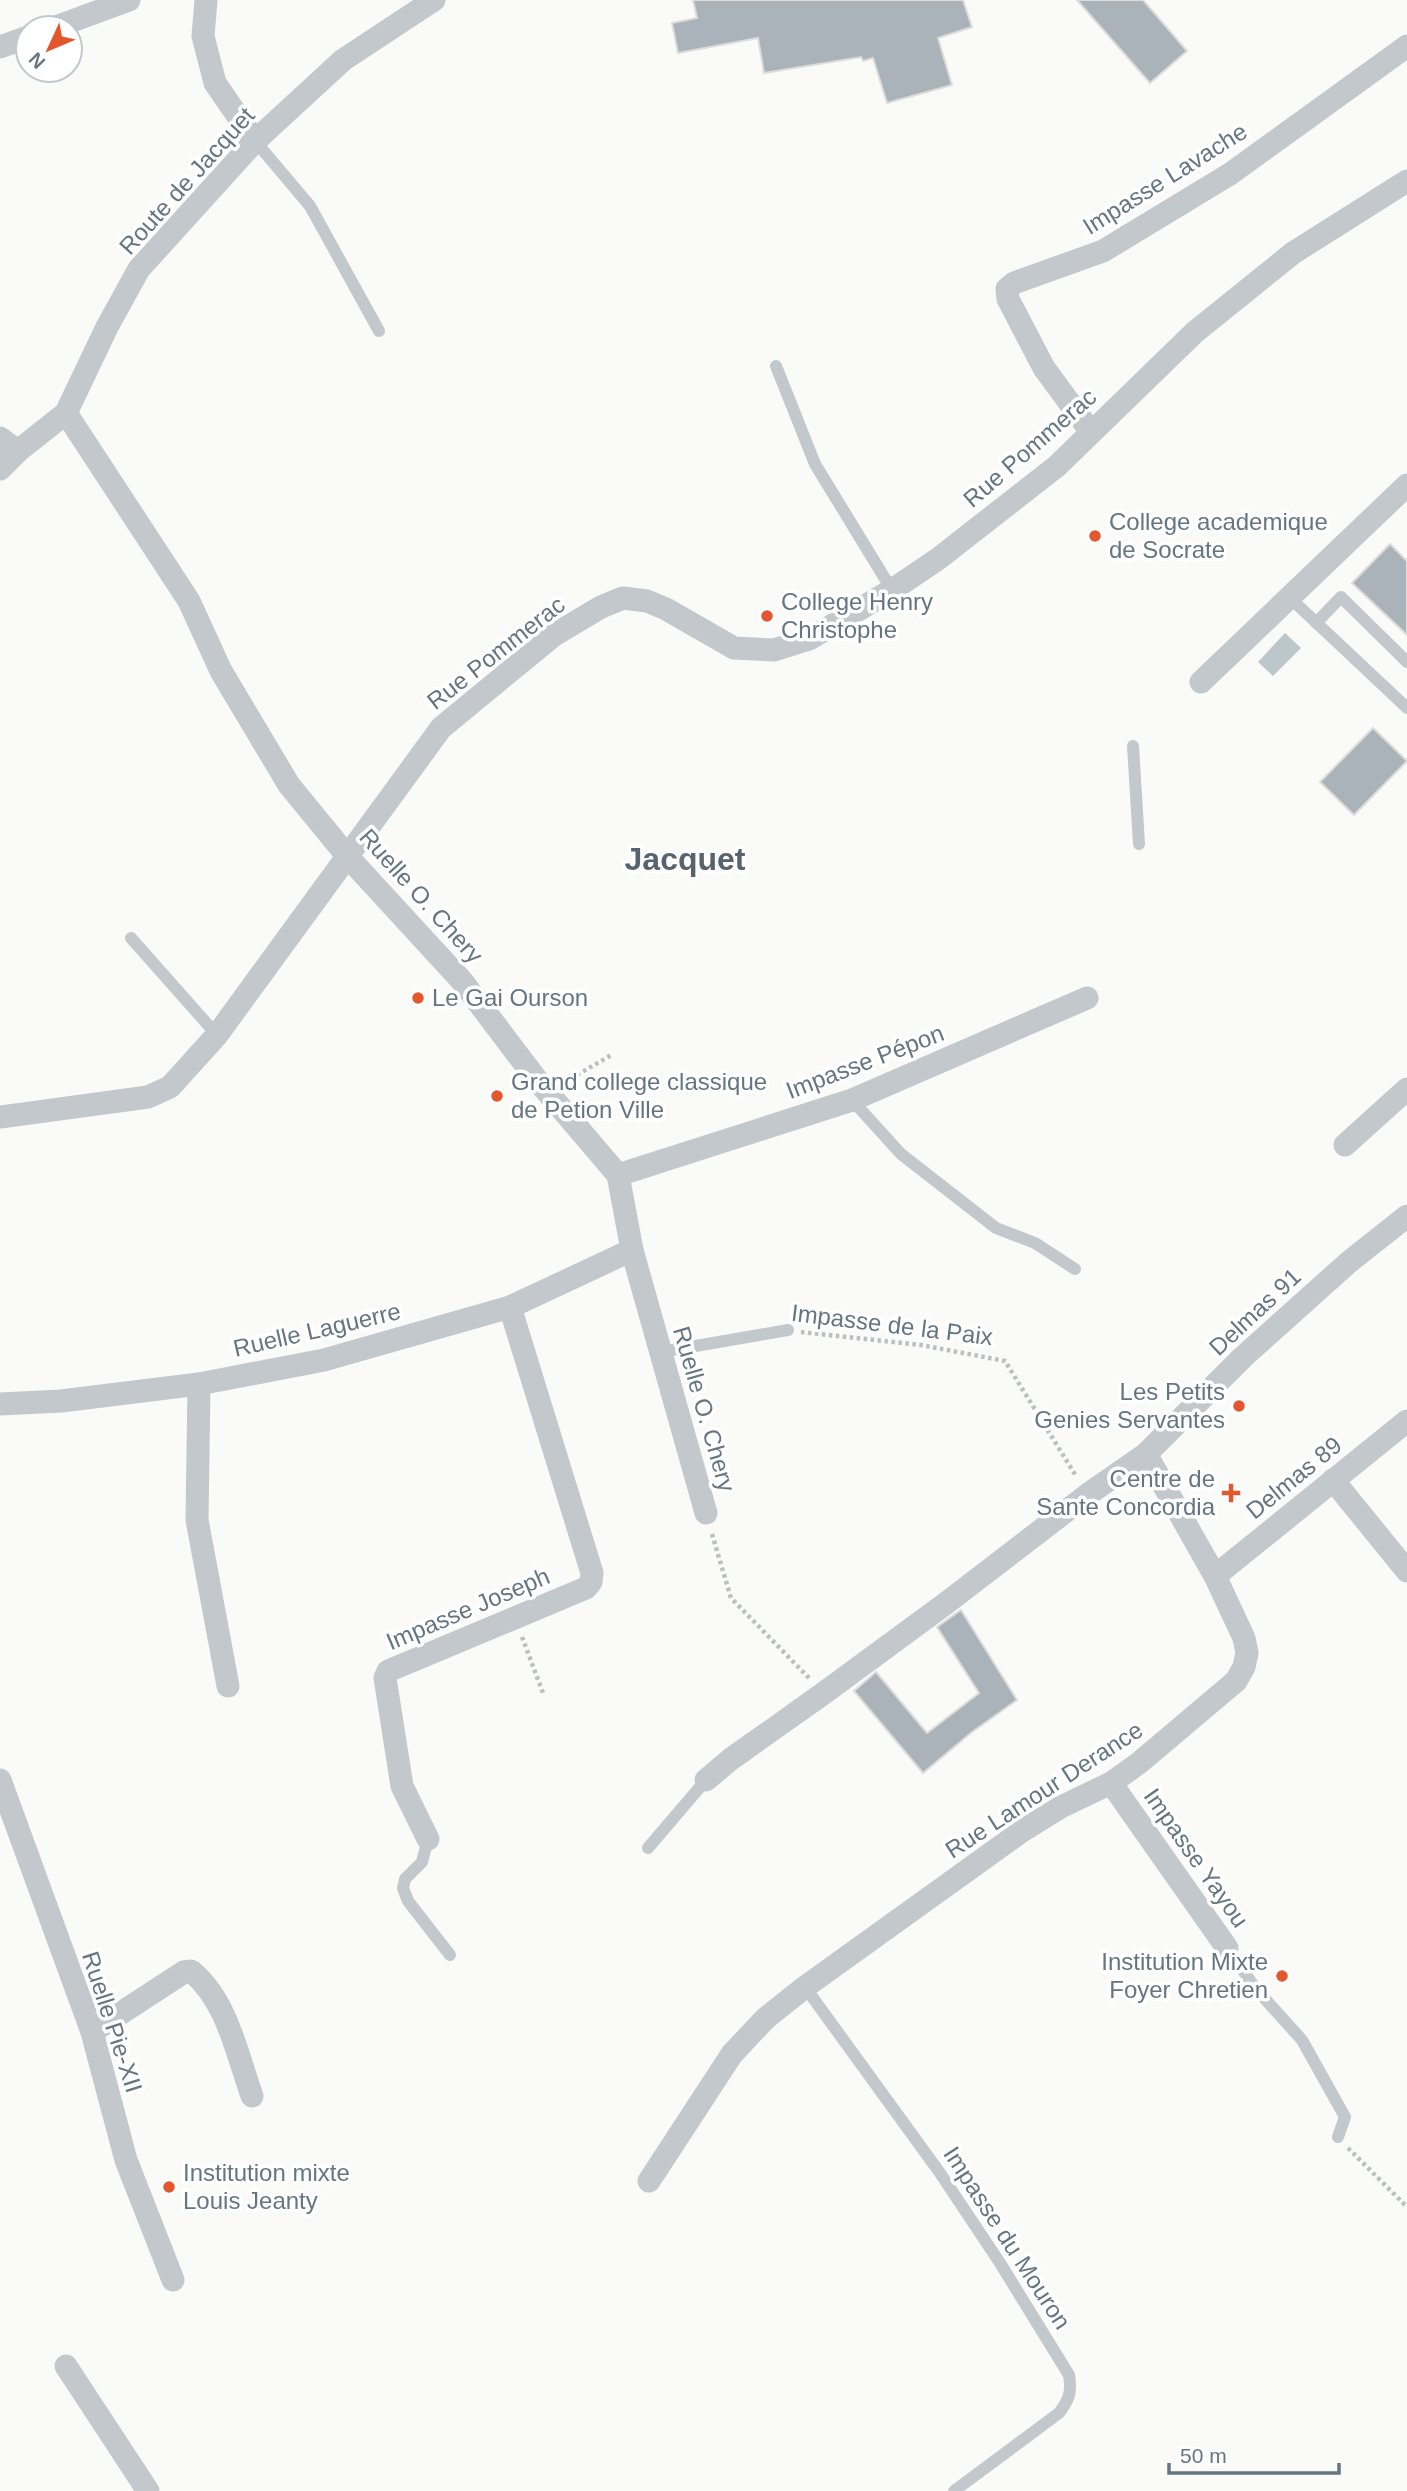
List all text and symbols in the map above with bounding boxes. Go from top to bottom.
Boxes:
north arrow [14,14,84,84]
text: N [25,48,49,73]
street label: Route de Jacquet [114,101,260,260]
street label: Impasse Lavache [1078,117,1252,240]
street label: Rue Pommerac [958,383,1101,513]
place label: College academique de Socrate [1109,508,1328,563]
marker: College academique de Socrate [1087,528,1103,544]
place label: College Henry Christophe [781,588,933,643]
street label: Rue Pommerac [422,591,570,715]
marker: College Henry Christophe [759,608,775,624]
street label: Ruelle O. Chery [354,823,489,968]
district label: Jacquet [625,841,746,877]
place label: Le Gai Ourson [432,984,588,1011]
marker: Le Gai Ourson [410,990,426,1006]
street label: Impasse Pépon [782,1019,948,1104]
place label: Grand college classique de Petion Ville [511,1068,767,1123]
marker: Grand college classique de Petion Ville [489,1088,505,1104]
street label: Delmas 91 [1204,1263,1306,1361]
street label: Ruelle Laguerre [231,1297,403,1362]
street label: Impasse de la Paix [790,1299,994,1350]
street label: Ruelle O. Chery [668,1323,741,1495]
place label: Les Petits Genies Servantes [1034,1378,1225,1433]
marker: Les Petits Genies Servantes [1231,1398,1247,1414]
street label: Delmas 89 [1241,1431,1347,1524]
place label: Centre de Sante Concordia [1036,1465,1216,1520]
marker: Centre de Sante Concordia [1221,1483,1241,1503]
street label: Impasse Joseph [382,1562,554,1655]
street label: Rue Lamour Derance [940,1716,1147,1863]
street label: Impasse Yayou [1139,1783,1254,1932]
street label: Ruelle Pie-XII [77,1948,148,2096]
place label: Institution Mixte Foyer Chretien [1101,1948,1268,2003]
marker: Institution Mixte Foyer Chretien [1274,1968,1290,1984]
street label: Impasse du Mouron [938,2141,1077,2334]
place label: Institution mixte Louis Jeanty [183,2159,350,2214]
marker: Institution mixte Louis Jeanty [161,2179,177,2195]
scale bar [1169,2432,1339,2476]
text: 50 m [1180,2444,1227,2467]

